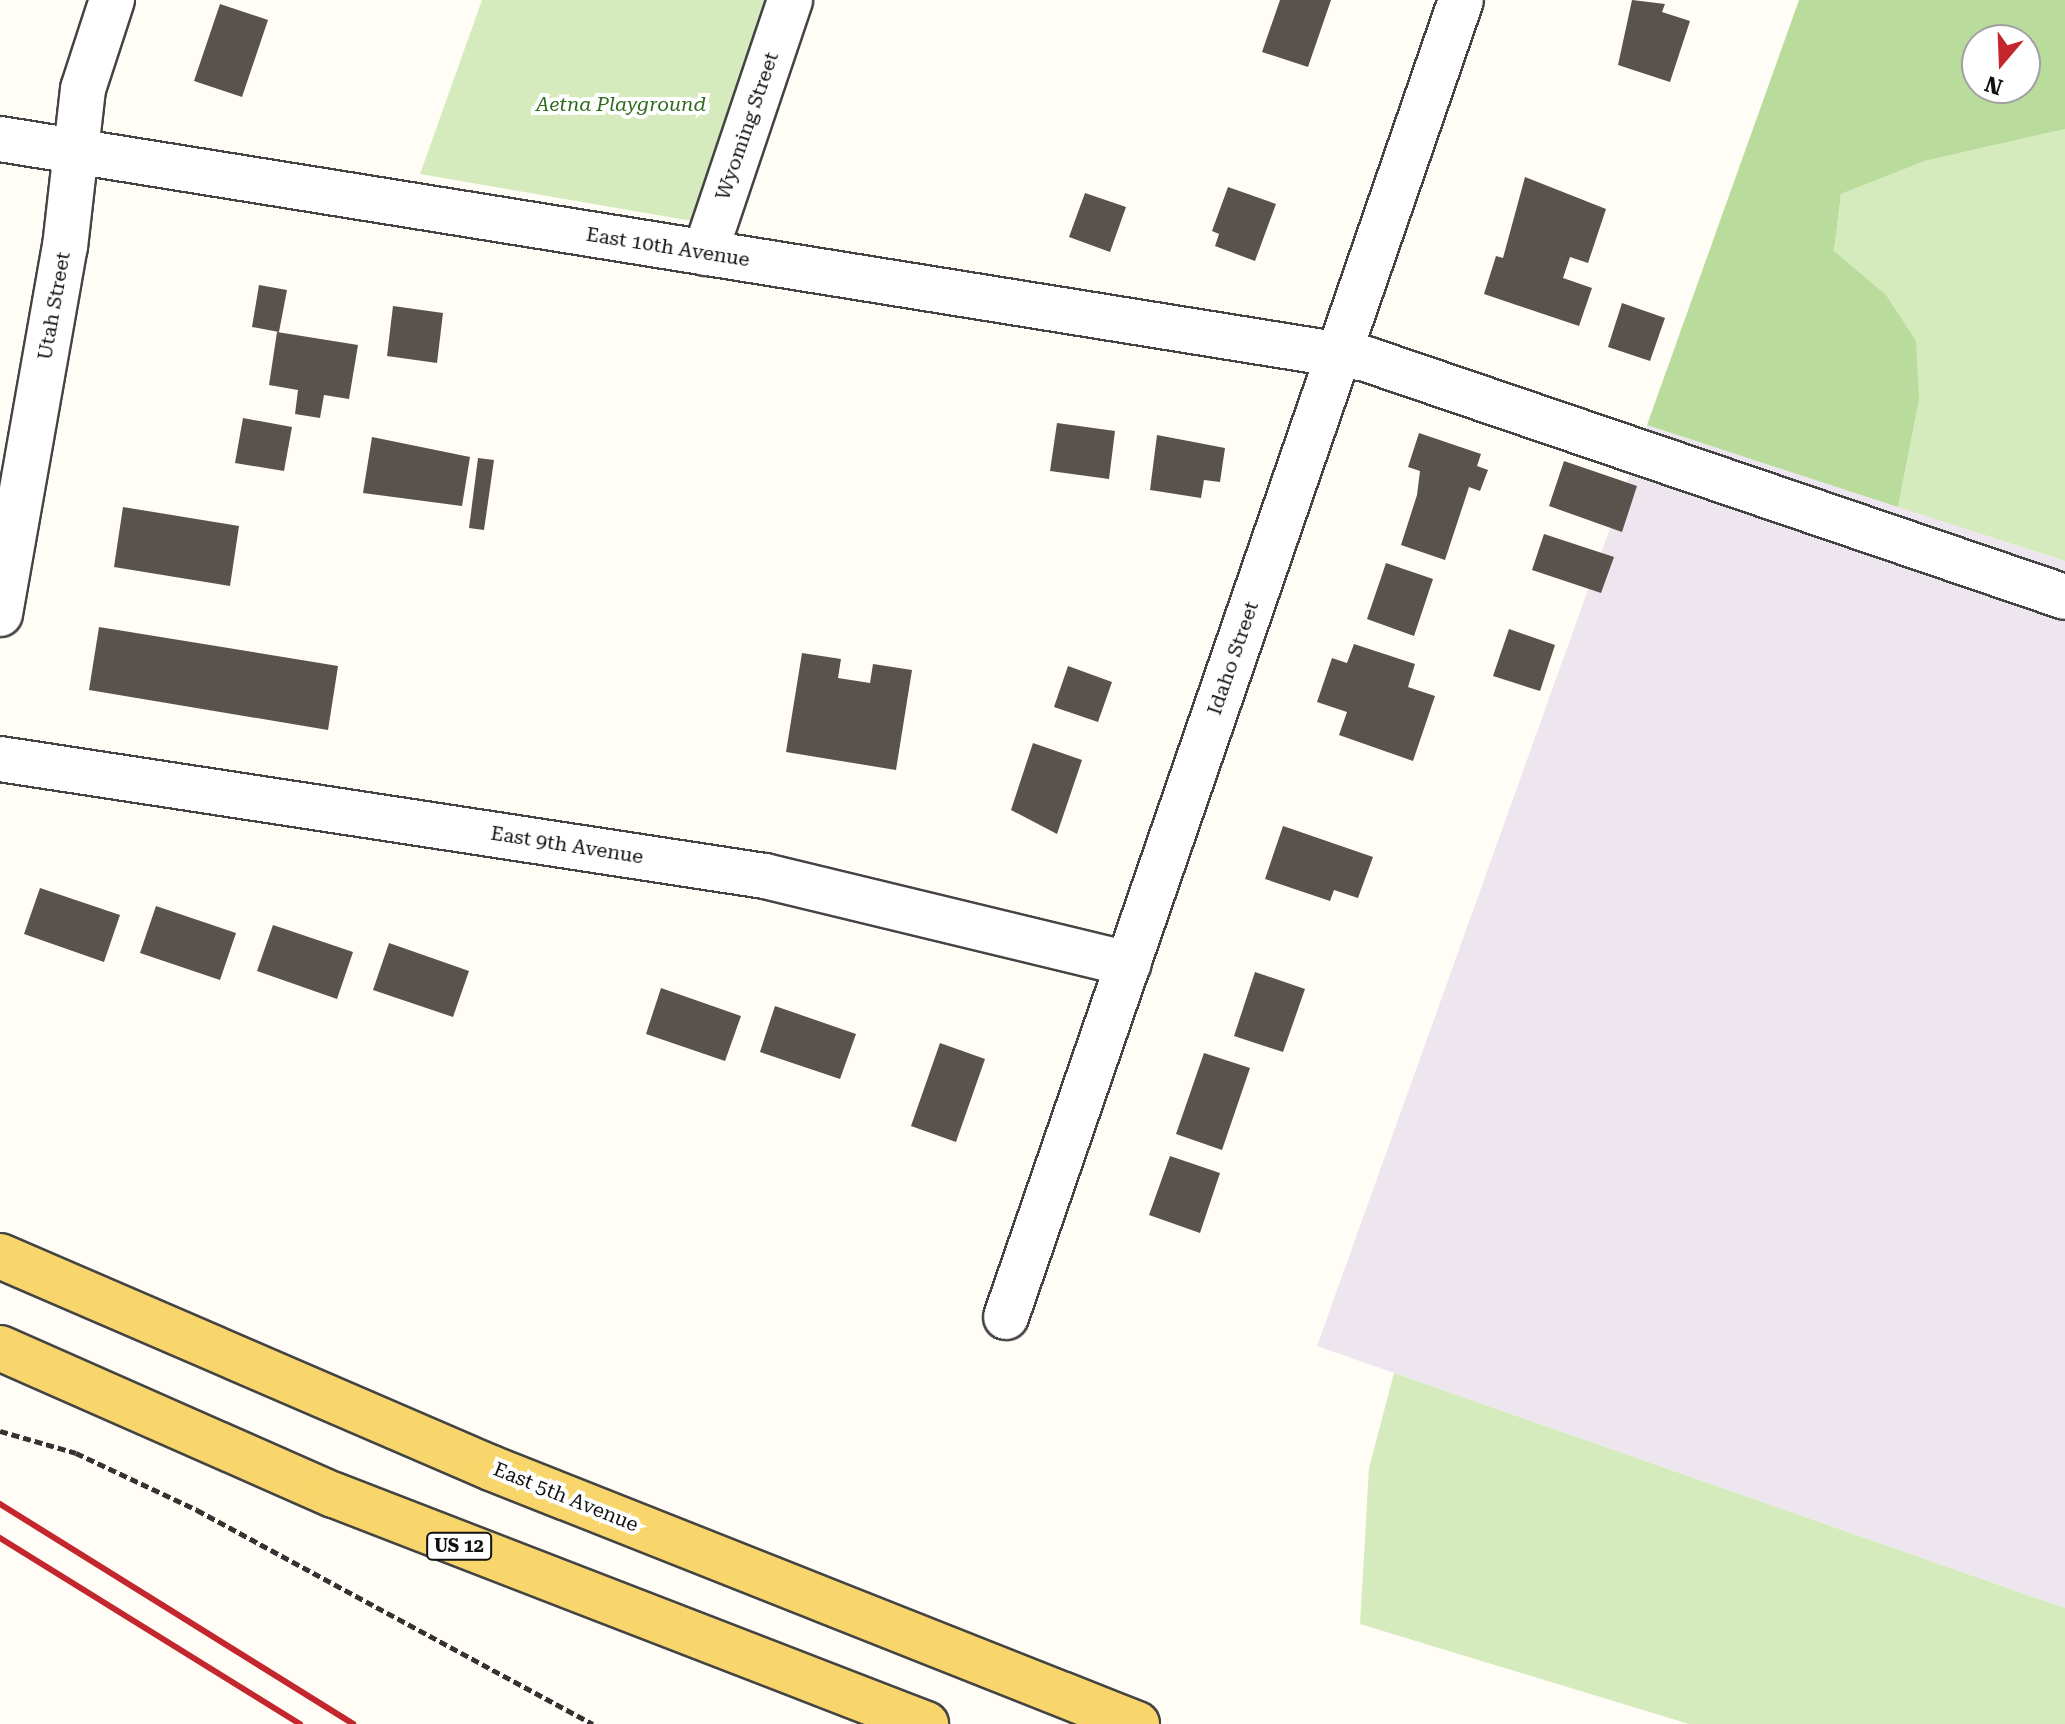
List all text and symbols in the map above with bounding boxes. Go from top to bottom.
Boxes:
north arrow [1961,24,2041,104]
street label: Wyoming Street [710,49,784,203]
text: N [1982,71,2006,100]
park label: Aetna Playground [536,92,706,116]
street label: East 10th Avenue [584,222,752,272]
street label: Utah Street [33,250,75,362]
street label: Idaho Street [1202,598,1264,718]
street label: East 9th Avenue [489,821,645,869]
street label: East 5th Avenue [490,1457,642,1537]
road number: US 12 [425,1532,493,1560]

